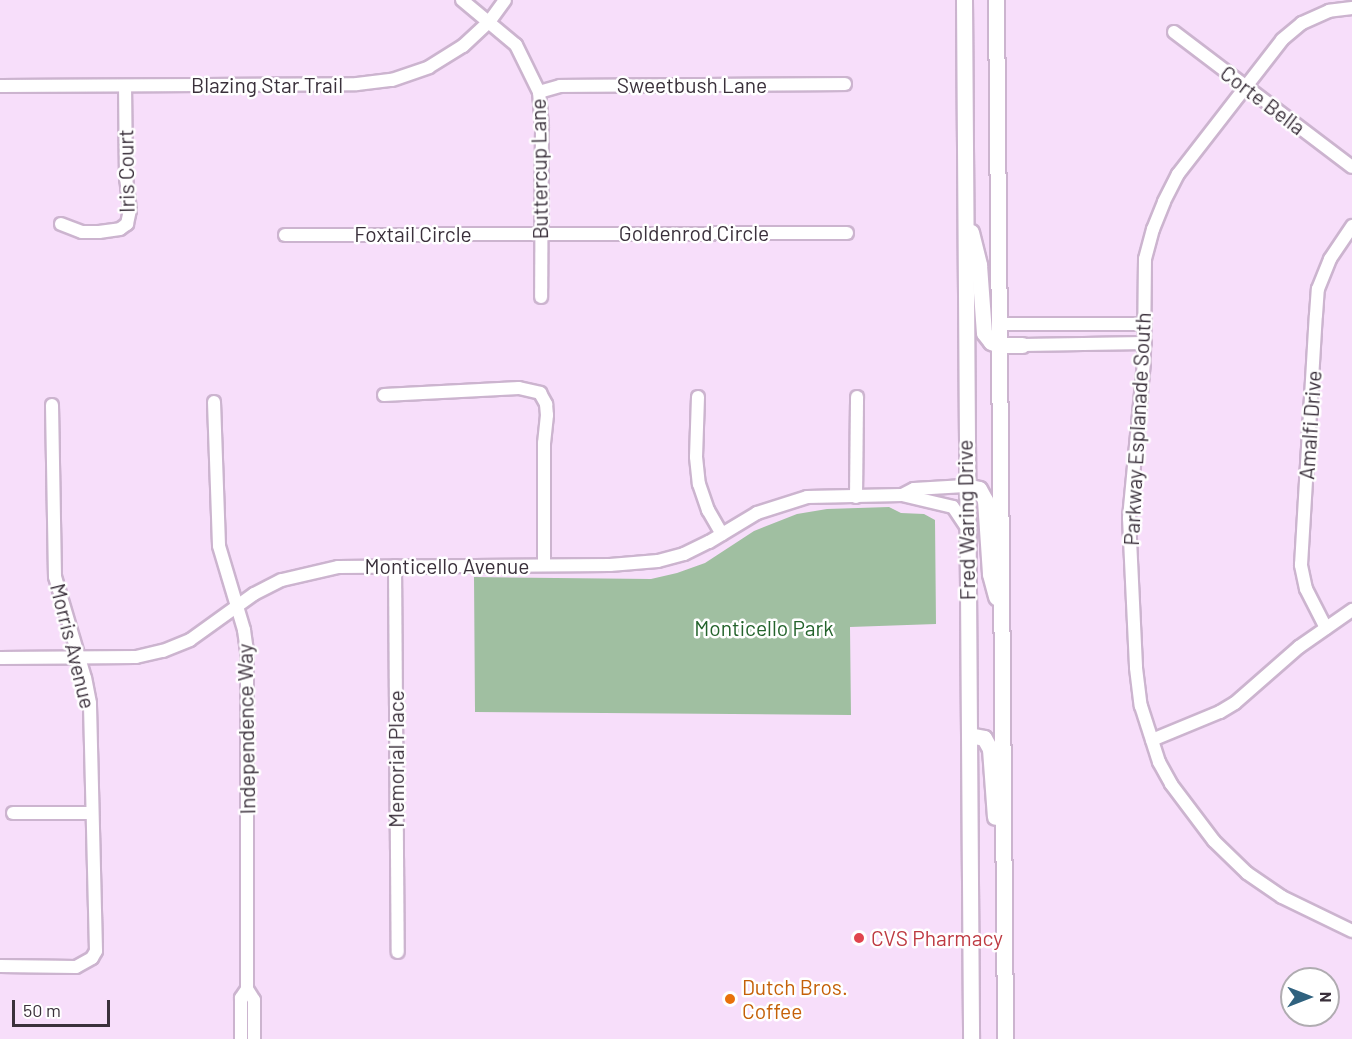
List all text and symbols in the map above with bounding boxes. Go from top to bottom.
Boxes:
street label: Corte Bella [1216,60,1310,140]
street label: Blazing Star Trail [191,72,343,98]
street label: Sweetbush Lane [617,72,767,98]
street label: Buttercup Lane [525,98,553,240]
street label: Iris Court [113,129,139,213]
street label: Goldenrod Circle [619,220,769,246]
street label: Foxtail Circle [354,221,472,247]
street label: Parkway Esplanade South [1118,312,1156,546]
street label: Amalfi Drive [1294,369,1326,481]
street label: Fred Waring Drive [952,439,980,601]
street label: Monticello Avenue [365,553,529,579]
street label: Morris Avenue [45,581,101,711]
park label: Monticello Park [694,615,834,641]
street label: Independence Way [232,643,260,815]
street label: Memorial Place [383,690,409,828]
place label: CVS Pharmacy [871,925,1003,951]
marker: CVS Pharmacy [852,931,866,945]
north arrow [1280,967,1340,1027]
place label: Dutch Bros. Coffee [742,974,848,1024]
scale bar [15,988,112,1026]
marker: Dutch Bros. Coffee [723,992,737,1006]
text: N [1317,992,1336,1002]
text: 50 m [23,999,61,1021]

